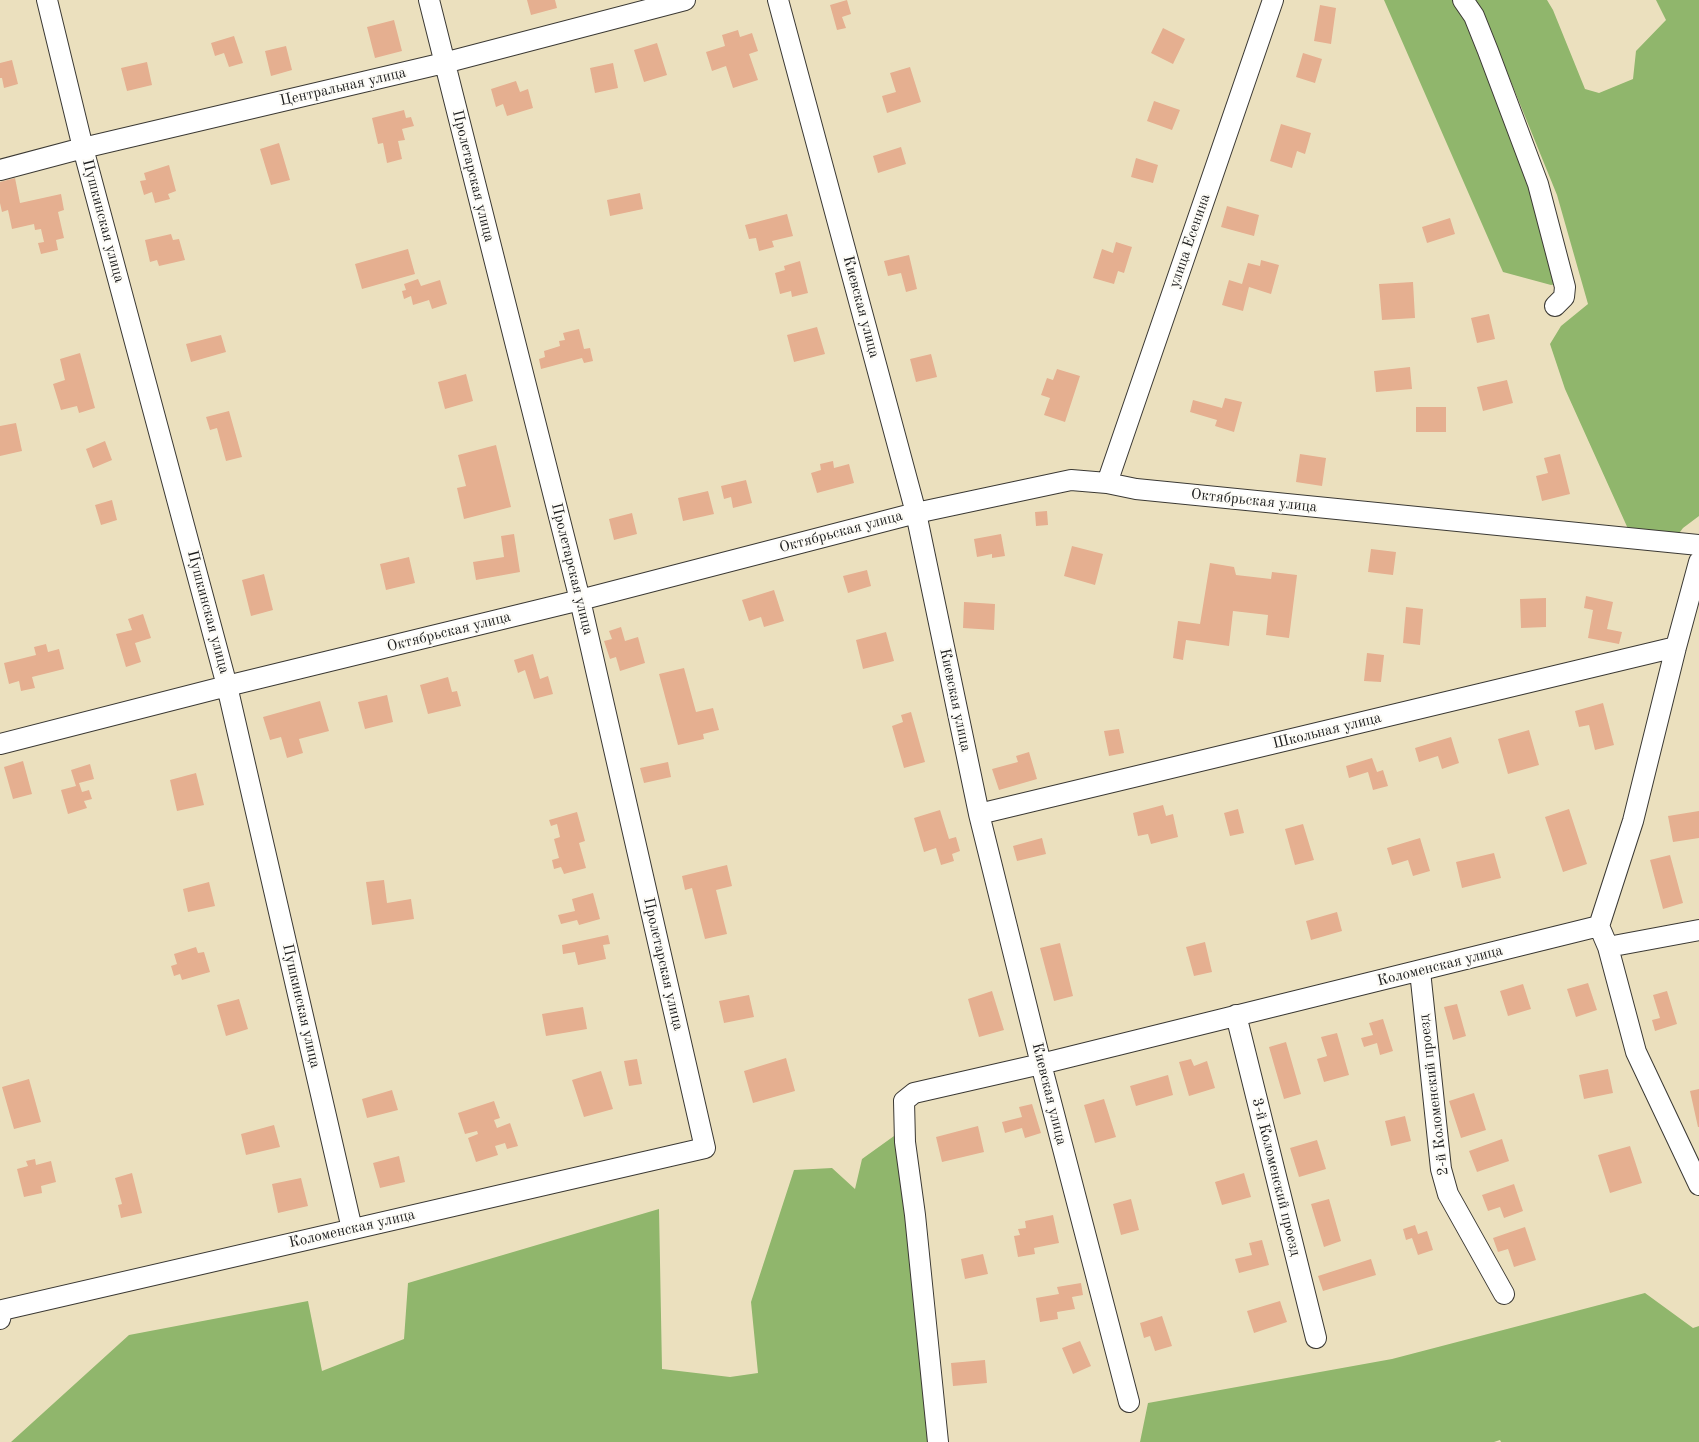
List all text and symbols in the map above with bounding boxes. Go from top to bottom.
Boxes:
street label: Центральная улица [278,64,408,110]
street label: Пролетарская улица [448,108,498,244]
street label: Пушкинская улица [78,157,128,285]
street label: улица Есенина [1165,192,1215,290]
street label: Киевская улица [839,254,883,360]
street label: Октябрьская улица [1190,485,1318,517]
street label: Пролетарская улица [547,501,597,637]
street label: Октябрьская улица [777,507,905,557]
street label: Пушкинская улица [183,548,233,676]
street label: Октябрьская улица [385,608,513,656]
street label: Киевская улица [935,647,975,753]
street label: Школьная улица [1271,709,1383,753]
street label: Пролетарская улица [639,896,687,1032]
street label: Пушкинская улица [278,942,324,1070]
street label: Коломенская улица [1375,942,1505,990]
street label: 2-й Коломенский проезд [1415,1013,1453,1177]
street label: Киевская улица [1028,1041,1070,1147]
street label: 3-й Коломенский проезд [1248,1096,1304,1258]
street label: Коломенская улица [287,1206,417,1252]

